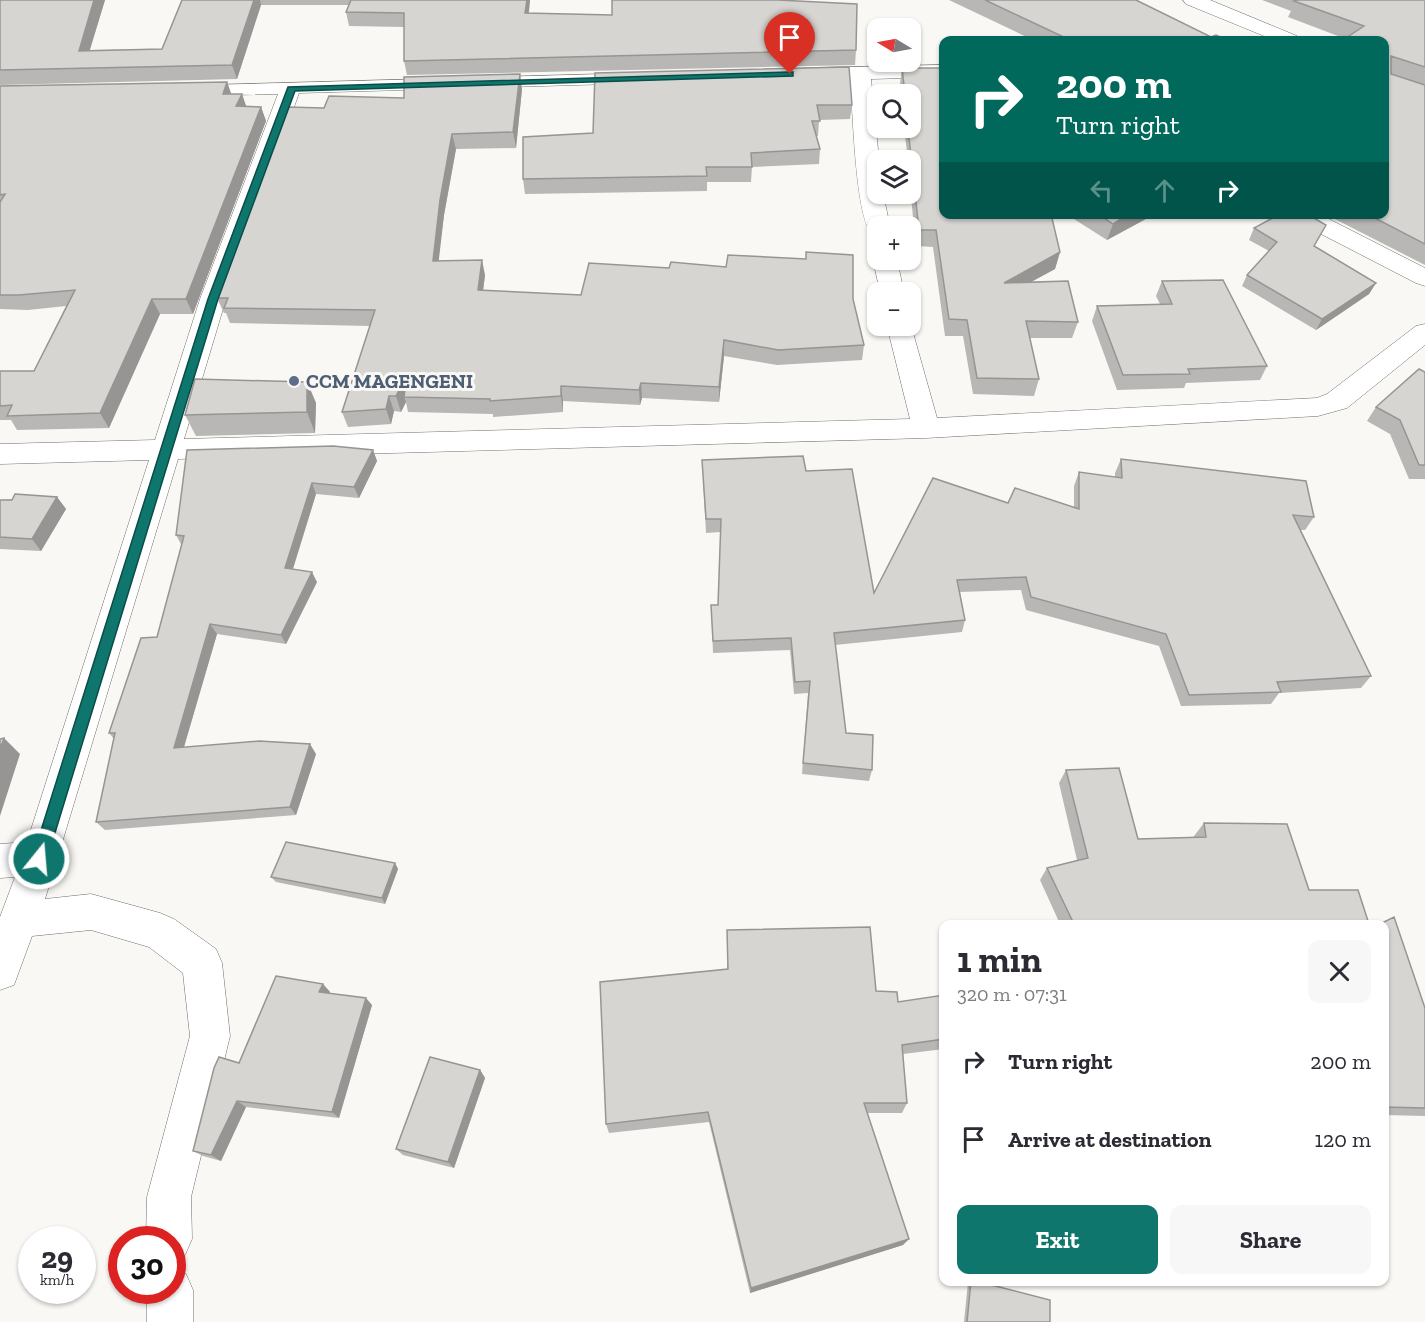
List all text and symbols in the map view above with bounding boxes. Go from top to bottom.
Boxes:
pin [764,12,815,74]
north arrow [867,18,921,72]
map controls [867,18,921,336]
icon: arrive [773,21,806,54]
text: 200 m [1056,58,1172,109]
icon: right [957,60,1035,138]
button: search [867,84,921,138]
text: Turn right [1056,109,1180,141]
button: layers [867,150,921,204]
icon: left [1085,174,1118,207]
icon: ahead [1148,174,1181,207]
icon: right [1211,174,1244,207]
button: + [867,216,921,270]
button: − [867,282,921,336]
place label: CCM MAGENGENI [306,369,473,393]
marker: CCM MAGENGENI [287,374,301,388]
position arrow [7,827,71,891]
text: 1 min [957,938,1042,981]
button: close [1308,940,1371,1003]
text: 320 m · 07:31 [957,982,1067,1006]
icon: right [957,1045,990,1078]
text: Turn right [1008,1048,1112,1075]
text: 200 m [1310,1048,1371,1075]
icon: arrive [957,1123,990,1156]
text: Arrive at destination [1008,1126,1211,1153]
text: 120 m [1315,1126,1371,1153]
button: Exit [957,1205,1158,1274]
button: Share [1170,1205,1371,1274]
speed limit sign: 30 [108,1226,186,1304]
text: 29 [41,1240,73,1276]
text: km/h [40,1271,74,1289]

